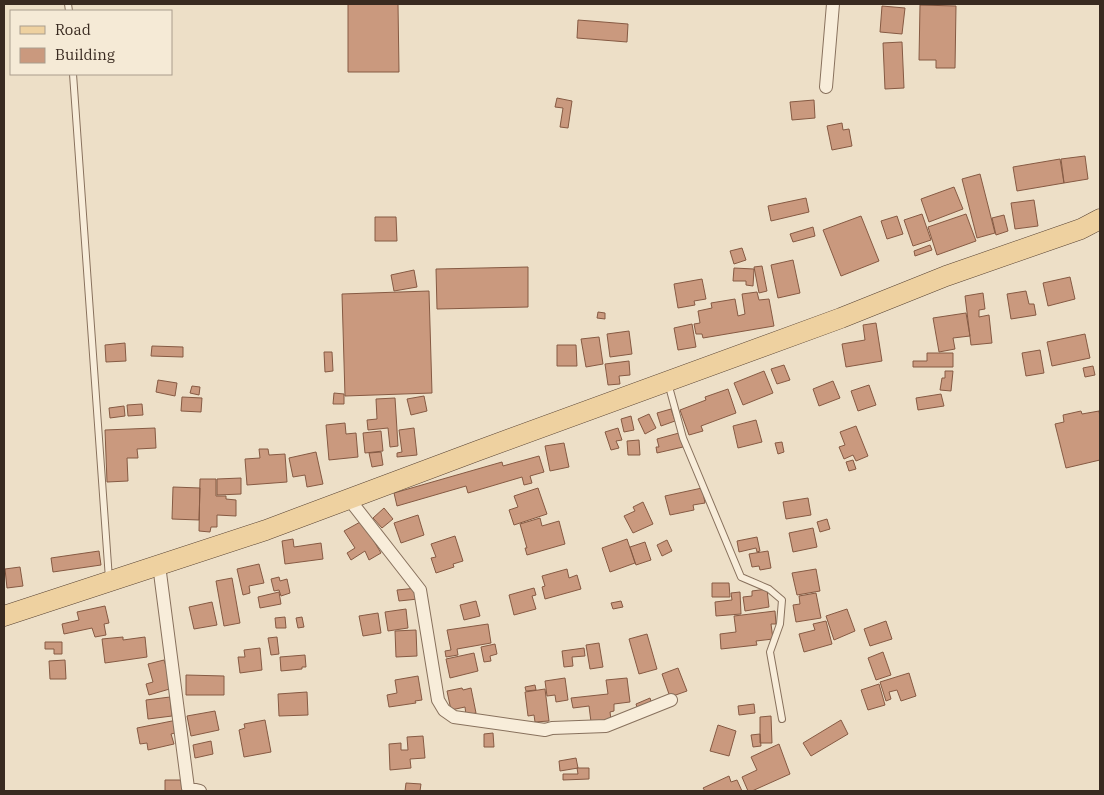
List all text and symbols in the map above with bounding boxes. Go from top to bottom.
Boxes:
legend [10,10,172,75]
text: Road [55,20,91,39]
text: Building [55,45,115,64]

